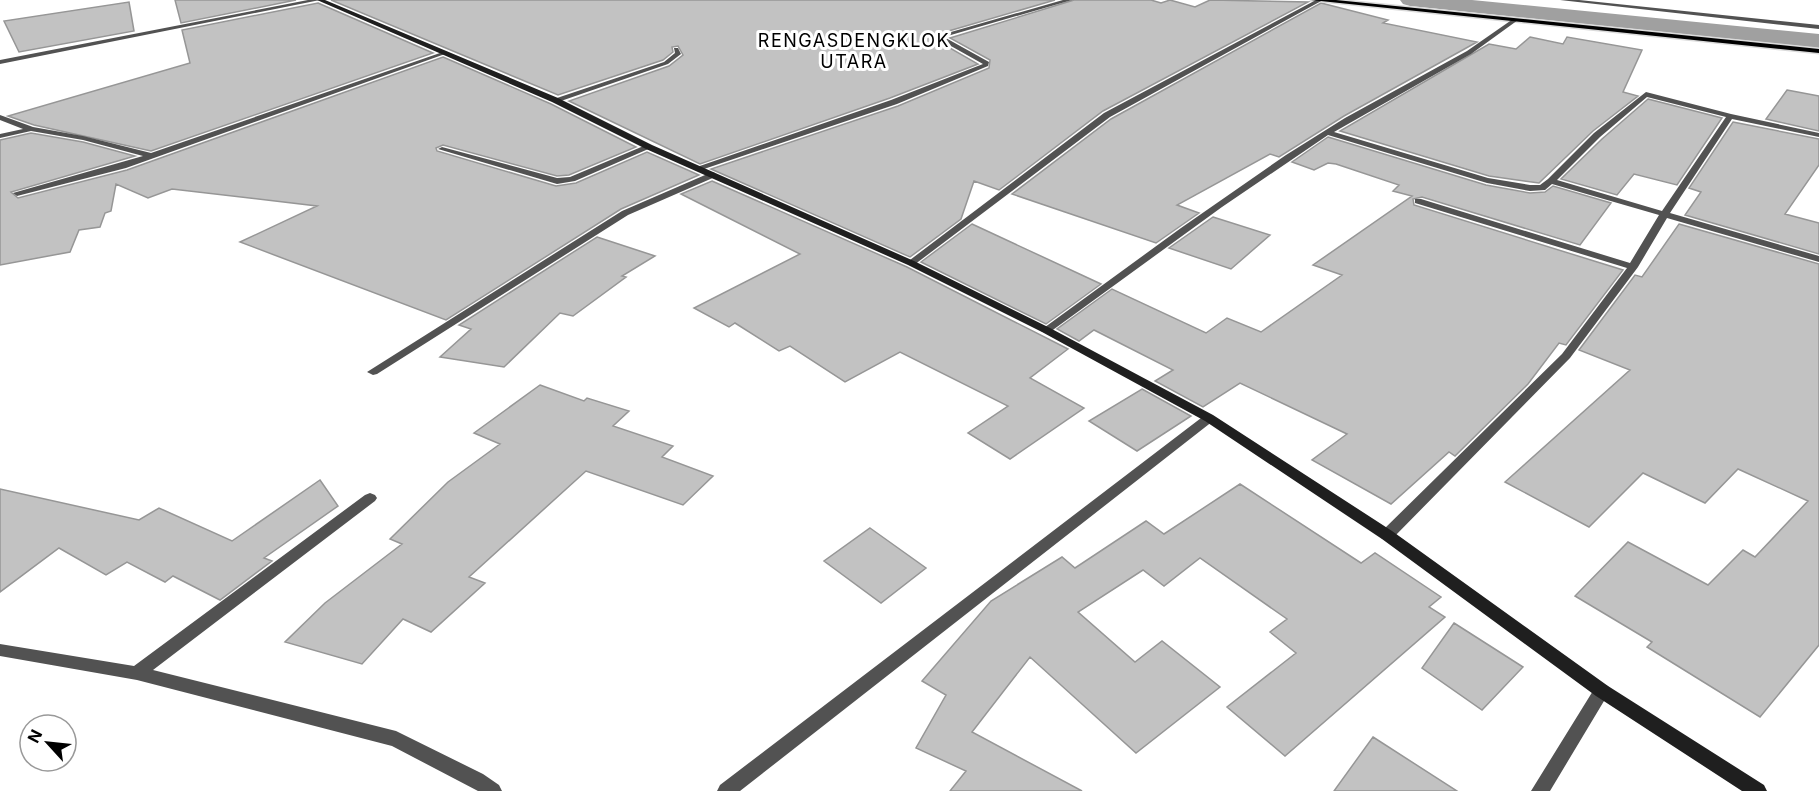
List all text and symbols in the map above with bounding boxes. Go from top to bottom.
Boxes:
district label: RENGASDENGKLOK UTARA [758,30,950,72]
north arrow [18,713,78,773]
text: N [23,726,46,746]

